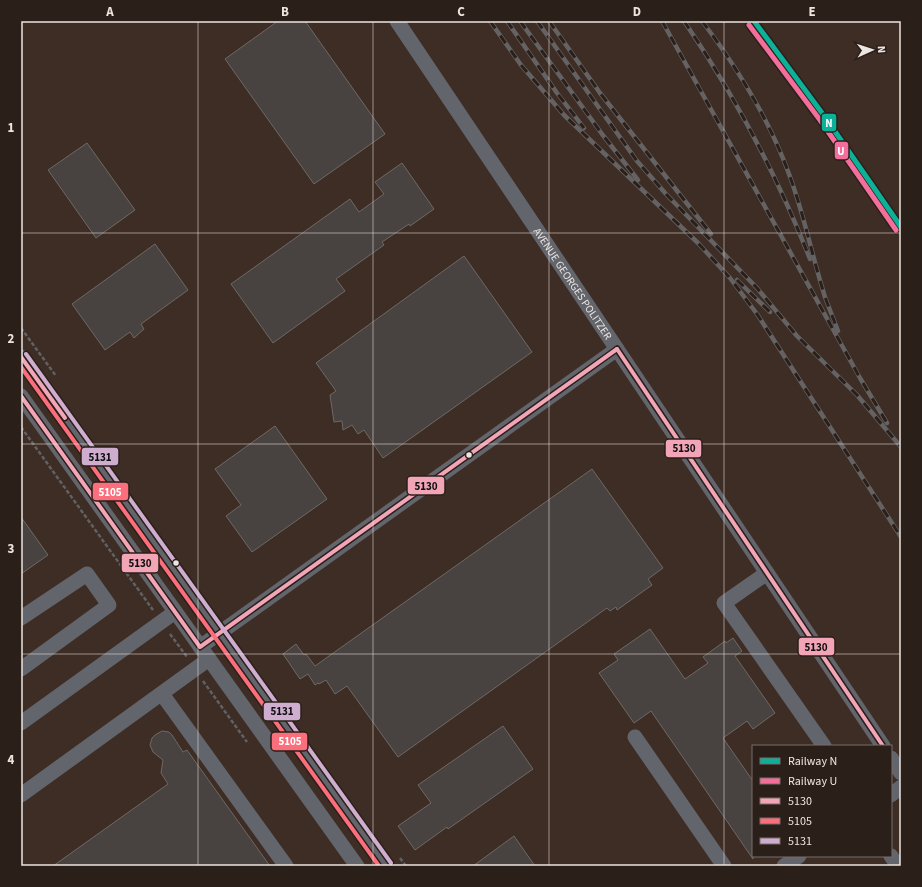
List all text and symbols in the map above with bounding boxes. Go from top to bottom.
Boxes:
text: A [105,3,114,21]
text: B [281,3,289,21]
text: C [457,3,465,21]
text: D [633,3,641,21]
text: E [808,3,816,21]
north arrow [852,30,892,70]
text: N [874,45,889,54]
line badge: N [821,113,837,132]
text: N [825,116,833,131]
text: 1 [8,119,15,137]
line badge: U [834,141,849,160]
text: U [837,144,845,159]
street label: AVENUE GEORGES POLITZER [530,225,616,342]
text: 2 [8,330,15,348]
line badge: 5130 [665,439,702,458]
text: 5130 [672,441,696,456]
line badge: 5131 [81,447,119,466]
text: 5131 [88,450,112,465]
unlabelled marker [464,450,474,460]
line badge: 5130 [407,476,445,495]
text: 5130 [414,479,438,494]
line badge: 5105 [92,482,129,501]
text: 5105 [98,485,122,500]
text: 3 [8,540,15,558]
line badge: 5130 [121,553,159,573]
text: 5130 [128,556,152,571]
unlabelled marker [171,558,181,568]
line badge: 5130 [798,637,835,656]
text: 5130 [804,640,828,655]
line badge: 5131 [263,702,301,721]
text: 5131 [270,704,294,719]
line badge: 5105 [271,732,308,751]
text: 5105 [278,734,302,749]
legend [752,745,892,857]
text: 4 [8,751,15,769]
text: Railway N [788,753,837,770]
text: Railway U [788,773,837,790]
text: 5130 [788,793,812,810]
text: 5105 [788,813,812,830]
text: 5131 [788,833,812,850]

